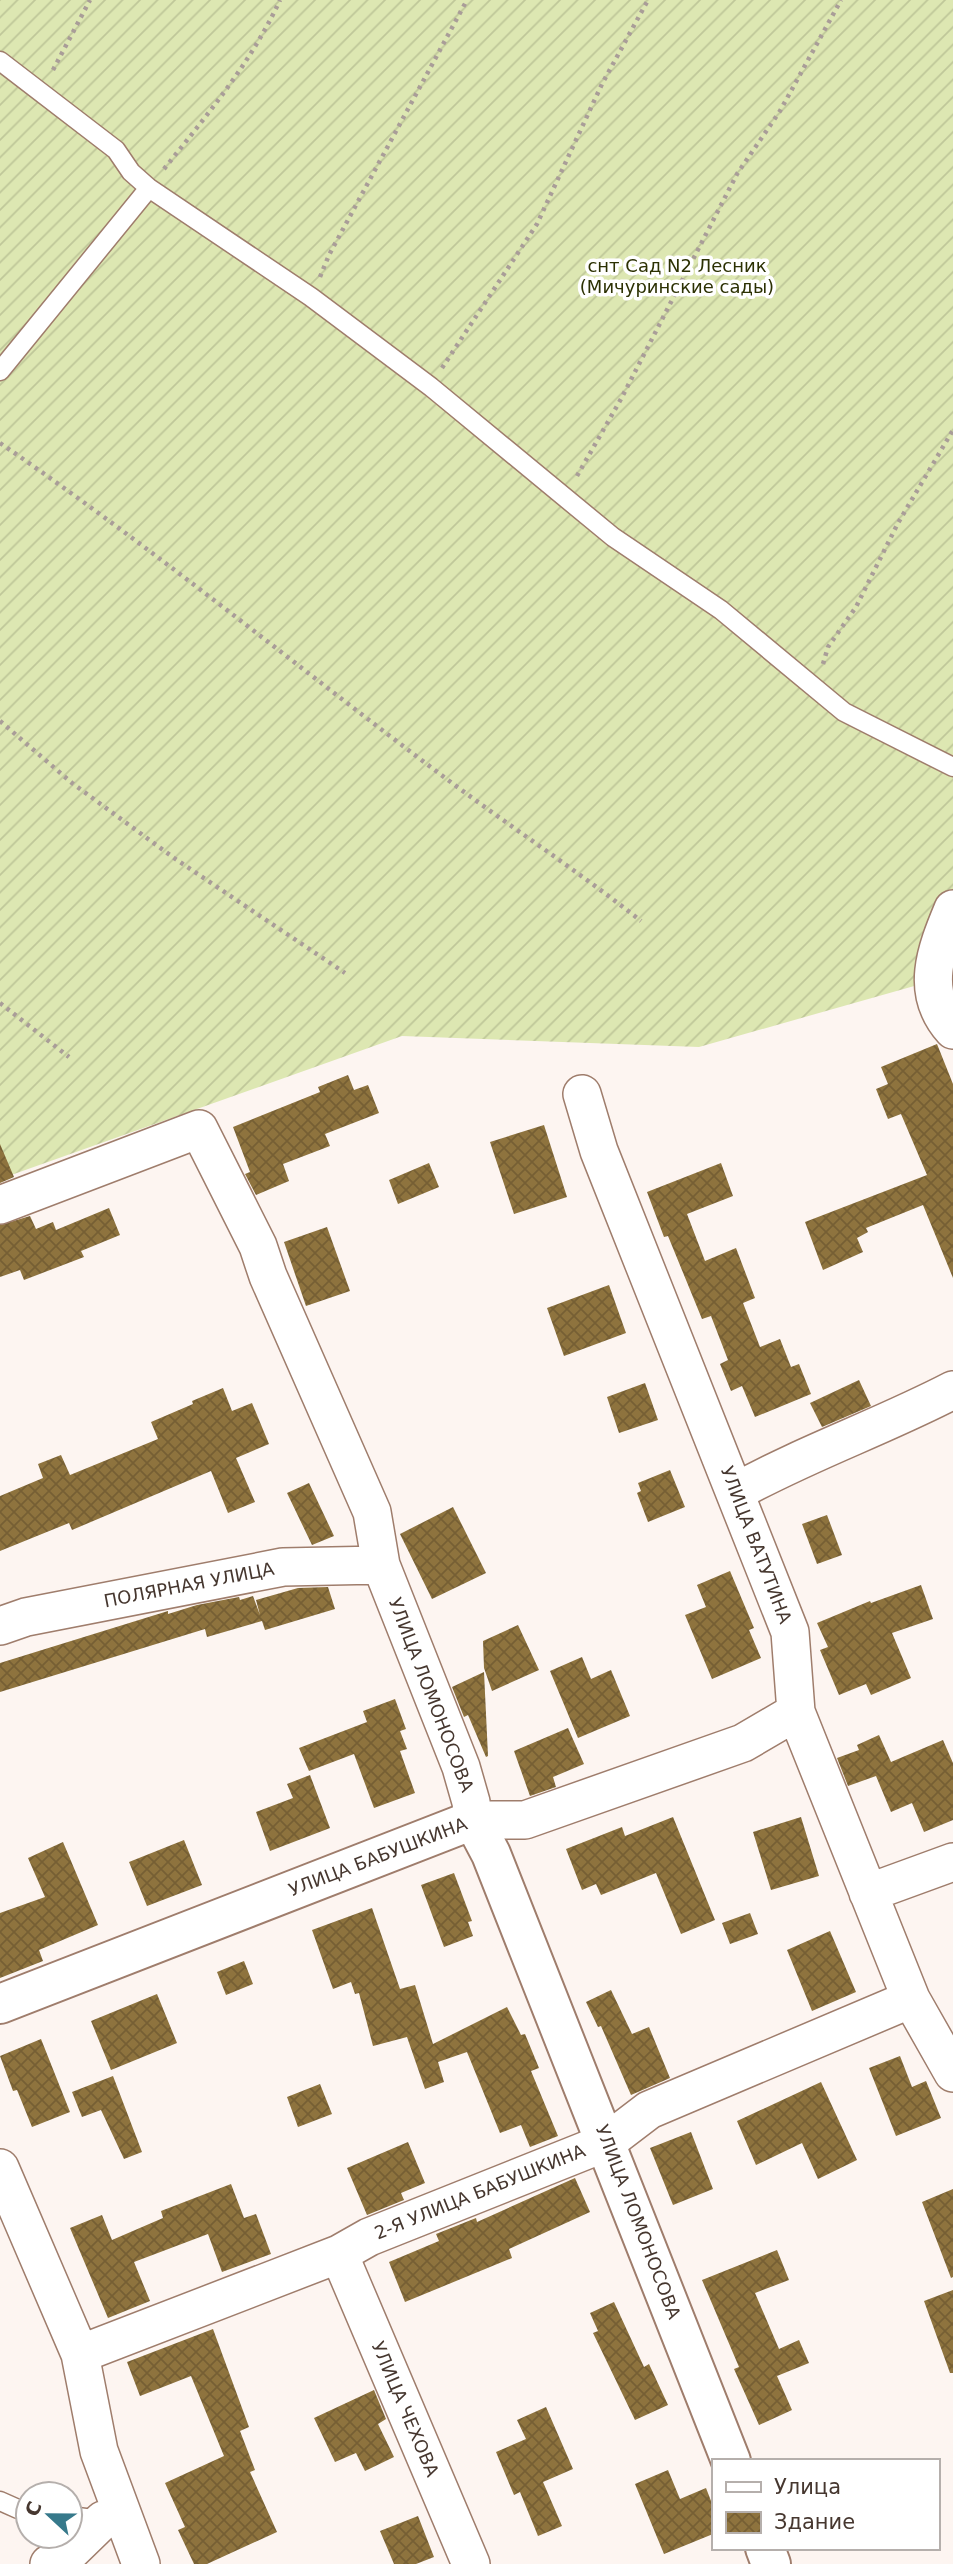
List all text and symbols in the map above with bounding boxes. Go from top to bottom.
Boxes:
park label: снт Сад N2 Лесник (Мичуринские сады) [580,255,774,297]
street label: УЛИЦА ВАТУТИНА [717,1463,796,1627]
street label: ПОЛЯРНАЯ УЛИЦА [102,1558,276,1611]
street label: УЛИЦА ЛОМОНОСОВА [385,1595,479,1796]
street label: УЛИЦА БАБУШКИНА [286,1813,471,1900]
street label: УЛИЦА ЛОМОНОСОВА [592,2122,686,2323]
street label: 2-Я УЛИЦА БАБУШКИНА [371,2139,589,2244]
street label: УЛИЦА ЧЕХОВА [367,2338,444,2480]
legend [712,2459,939,2550]
text: Улица [774,2475,841,2499]
north arrow [14,2480,84,2550]
text: С [20,2498,46,2519]
text: Здание [774,2510,855,2534]

